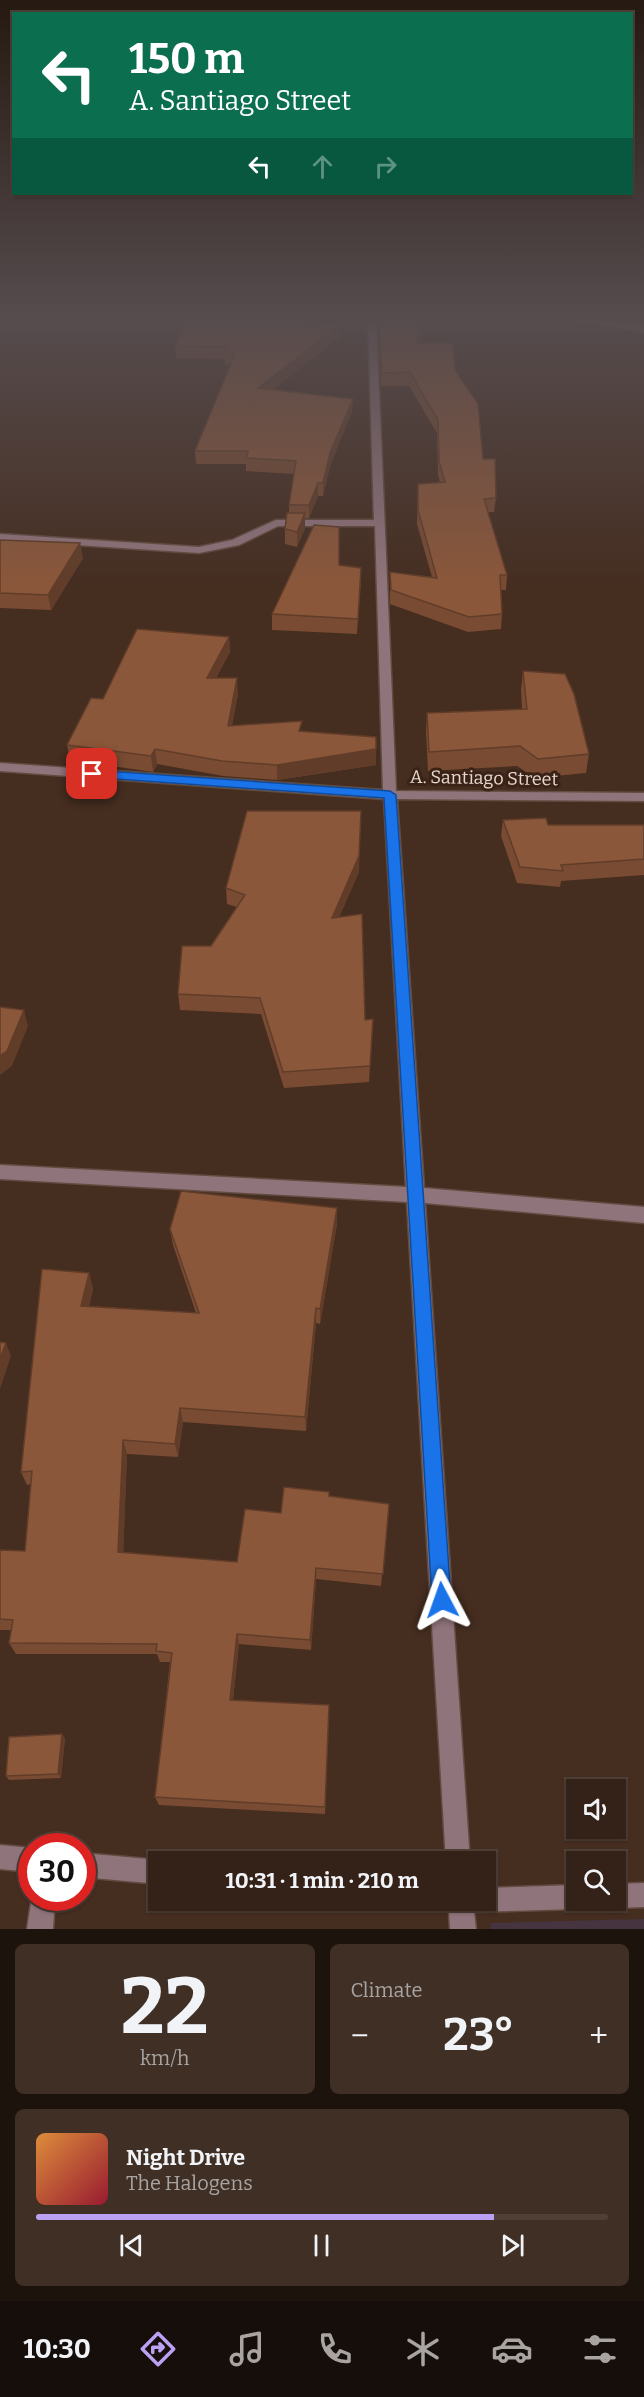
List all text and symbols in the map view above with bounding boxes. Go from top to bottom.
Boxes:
text: 150 m [129,34,244,84]
icon: left [30,36,108,114]
text: A. Santiago Street [129,85,351,117]
icon: left [243,150,276,183]
icon: ahead [306,150,339,183]
icon: right [369,150,402,183]
pin [66,748,117,799]
icon: arrive [75,757,108,790]
street label: A. Santiago Street [410,766,559,790]
position arrow [410,1568,474,1632]
map controls [566,1779,626,1911]
button: sound [566,1779,626,1839]
speed limit sign: 30 [18,1833,96,1911]
button: search [566,1851,626,1911]
text: 10:31 · 1 min · 210 m [225,1867,419,1894]
text: 22 [121,1960,209,2054]
text: Climate [351,1978,422,2002]
text: 23° [443,2008,514,2062]
text: − [351,2016,369,2056]
text: + [589,2016,608,2056]
text: km/h [140,2046,190,2070]
text: Night Drive [126,2144,245,2171]
text: The Halogens [126,2171,253,2195]
icon: previous [115,2229,148,2262]
icon: pause [305,2229,338,2262]
icon: next [496,2229,529,2262]
icon: directions [137,2328,179,2370]
icon: music [226,2328,268,2370]
icon: phone [314,2328,356,2370]
icon: climate [402,2328,444,2370]
icon: car [491,2328,533,2370]
icon: filters [579,2328,621,2370]
text: 10:30 [23,2333,91,2365]

